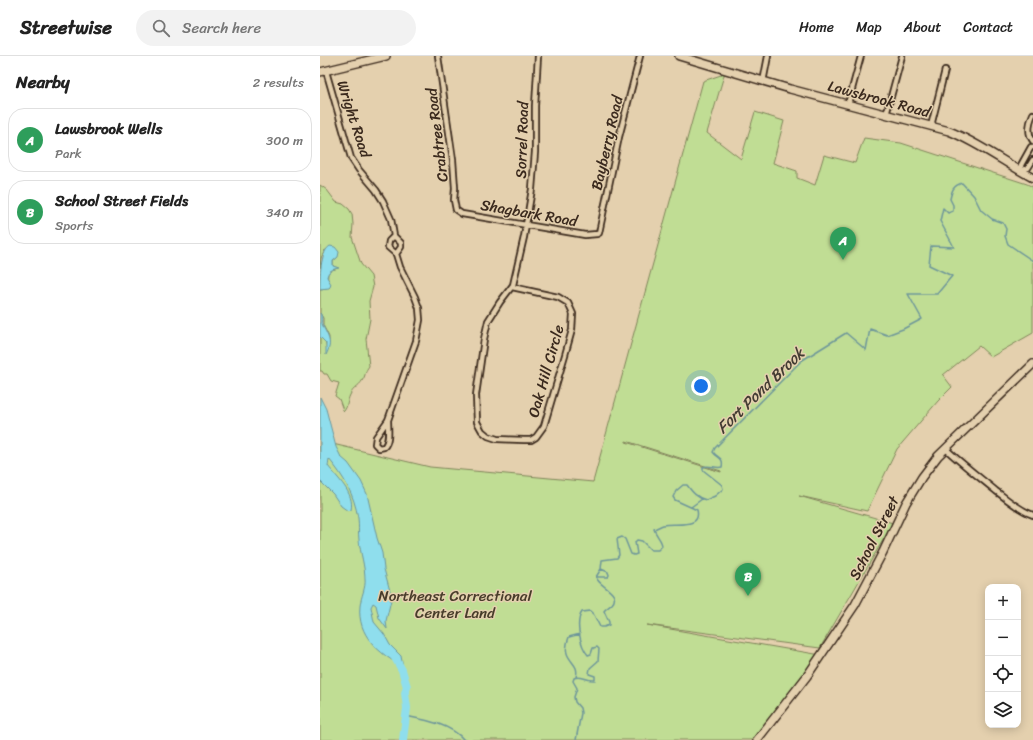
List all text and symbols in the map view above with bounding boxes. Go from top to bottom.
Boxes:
search box [136,10,416,46]
text: Streetwise [20,11,112,44]
text: Search here [182,15,261,41]
text: Home [799,15,834,40]
text: Map [856,15,882,40]
text: About [904,15,941,40]
text: Contact [963,15,1013,40]
icon: search [150,17,172,39]
text: Nearby [16,67,70,97]
text: 2 results [253,71,304,94]
street label: Lawsbrook Road [825,73,934,125]
street label: Wright Road [329,77,379,162]
street label: Crabtree Road [418,86,456,183]
street label: Bayberry Road [583,92,631,193]
street label: Sorrel Road [508,100,536,179]
text: Lawsbrook Wells [55,116,163,142]
text: A [26,129,34,152]
text: 300 m [266,129,303,152]
text: Park [55,142,82,165]
text: School Street Fields [55,188,188,214]
street label: Shagbark Road [479,192,581,234]
text: B [26,201,34,224]
text: 340 m [266,201,303,224]
text: Sports [55,214,93,237]
pin: A [830,227,856,260]
street label: Oak Hill Circle [520,321,572,420]
water label: Fort Pond Brook [709,339,813,441]
your location [691,376,711,396]
street label: School Street [842,491,907,585]
pin: B [735,563,761,596]
park label: Northeast Correctional Center Land [378,583,532,626]
map controls [985,584,1021,728]
button: + [985,584,1021,620]
button: − [985,620,1021,656]
button: locate [985,656,1021,692]
button: layers [985,692,1021,728]

